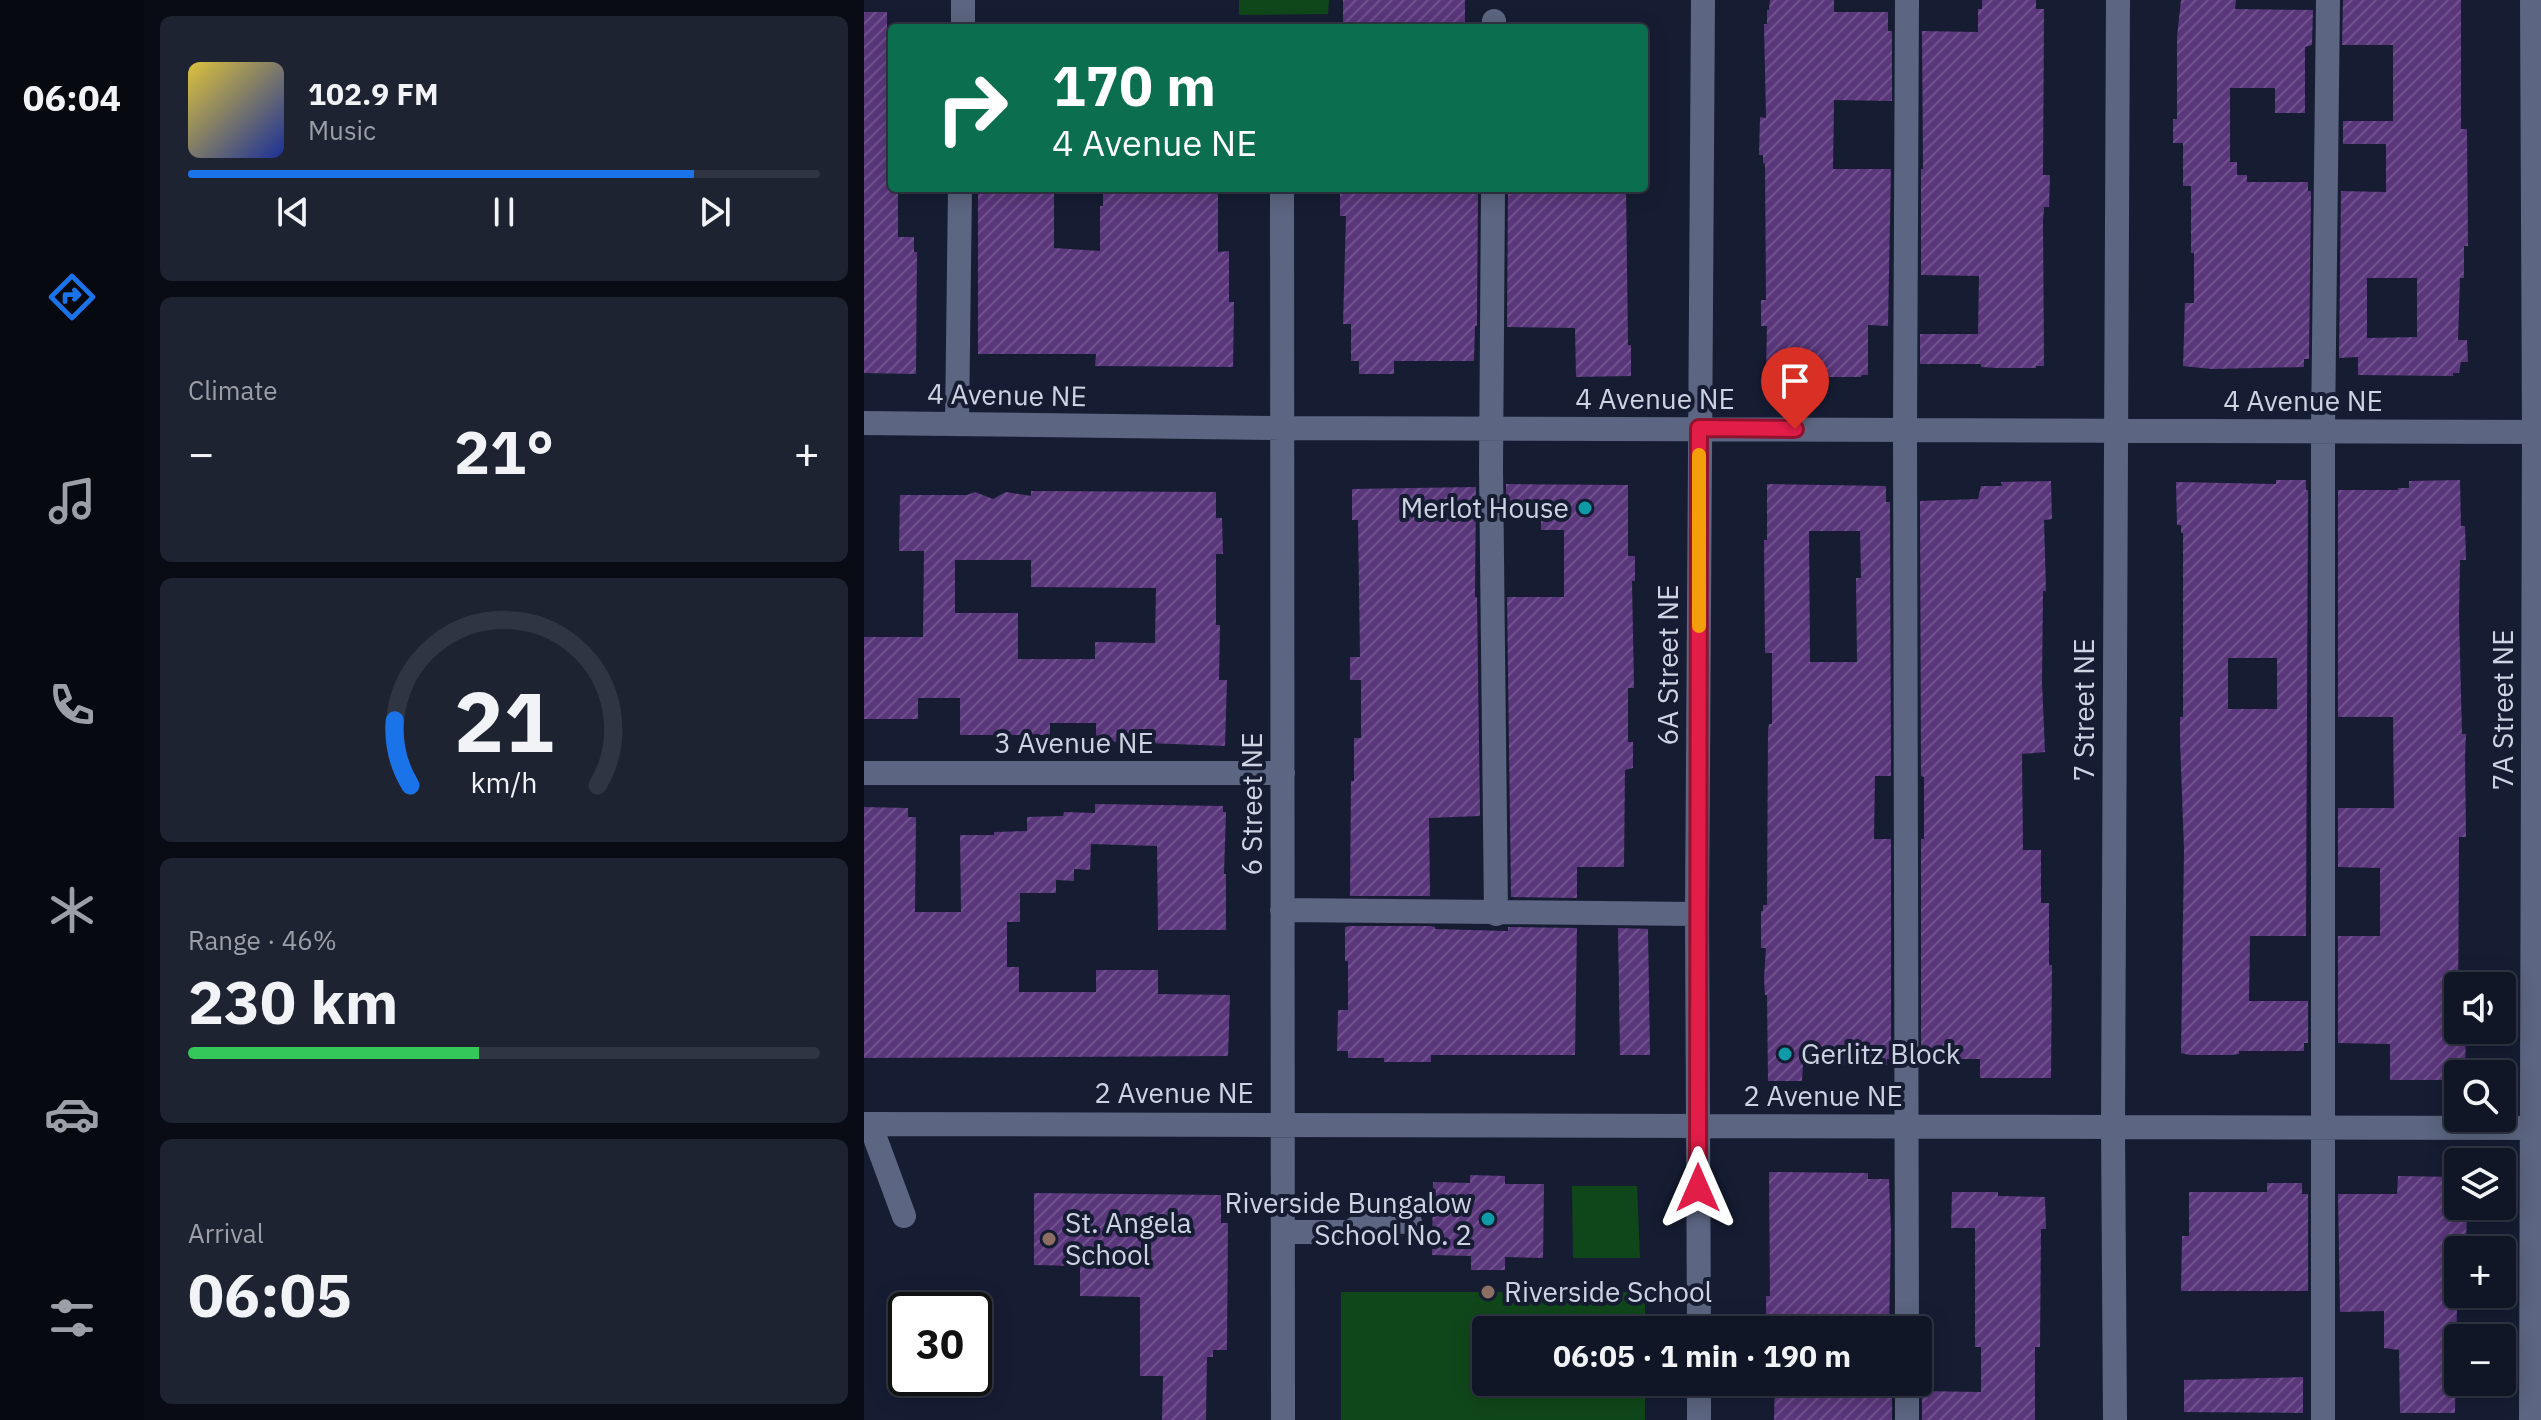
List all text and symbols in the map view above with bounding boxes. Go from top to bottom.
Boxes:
text: 170 m [1052,49,1216,121]
icon: right [920,56,1024,160]
text: 06:04 [23,74,121,121]
text: 102.9 FM [308,74,439,113]
text: Music [308,113,376,147]
text: 4 Avenue NE [1052,119,1257,166]
icon: previous [271,190,315,234]
icon: pause [482,190,526,234]
icon: next [693,190,737,234]
icon: directions [44,269,100,325]
pin [1761,347,1829,429]
icon: arrive [1773,359,1817,403]
text: Climate [188,373,278,407]
street label: 4 Avenue NE [927,375,1087,414]
street label: 4 Avenue NE [1575,380,1735,417]
street label: 4 Avenue NE [2223,382,2383,419]
text: 21° [454,412,554,491]
text: − [188,424,214,481]
text: + [794,424,820,481]
icon: music [44,473,100,529]
place label: Merlot House [1400,489,1569,526]
marker: Merlot House [1576,499,1594,517]
street label: 6A Street NE [1649,585,1686,745]
street label: 7A Street NE [2484,630,2521,790]
street label: 7 Street NE [2065,639,2102,781]
text: 21 [454,667,554,775]
icon: phone [44,677,100,733]
street label: 3 Avenue NE [994,724,1154,761]
street label: 6 Street NE [1233,733,1270,875]
text: km/h [470,764,538,801]
icon: climate [44,882,100,938]
text: Range · 46% [188,923,337,957]
text: 230 km [188,962,398,1041]
map controls [2444,972,2516,1396]
button: sound [2444,972,2516,1044]
place label: Gerlitz Block [1801,1035,1961,1072]
marker: Gerlitz Block [1776,1045,1794,1063]
button: search [2444,1060,2516,1132]
street label: 2 Avenue NE [1094,1074,1254,1111]
street label: 2 Avenue NE [1743,1077,1903,1114]
icon: car [44,1086,100,1142]
position arrow [1656,1146,1740,1230]
button: layers [2444,1148,2516,1220]
place label: Riverside Bungalow School No. 2 [1225,1184,1472,1253]
place label: St. Angela School [1065,1204,1192,1273]
marker: Riverside Bungalow School No. 2 [1479,1210,1497,1228]
text: Arrival [188,1216,264,1250]
marker: St. Angela School [1040,1230,1058,1248]
button: + [2444,1236,2516,1308]
text: 06:05 [188,1255,352,1334]
place label: Riverside School [1504,1273,1712,1310]
marker: Riverside School [1479,1283,1497,1301]
icon: filters [44,1290,100,1346]
speed limit sign: 30 [888,1292,992,1396]
button: − [2444,1324,2516,1396]
text: 06:05 · 1 min · 190 m [1553,1336,1851,1375]

